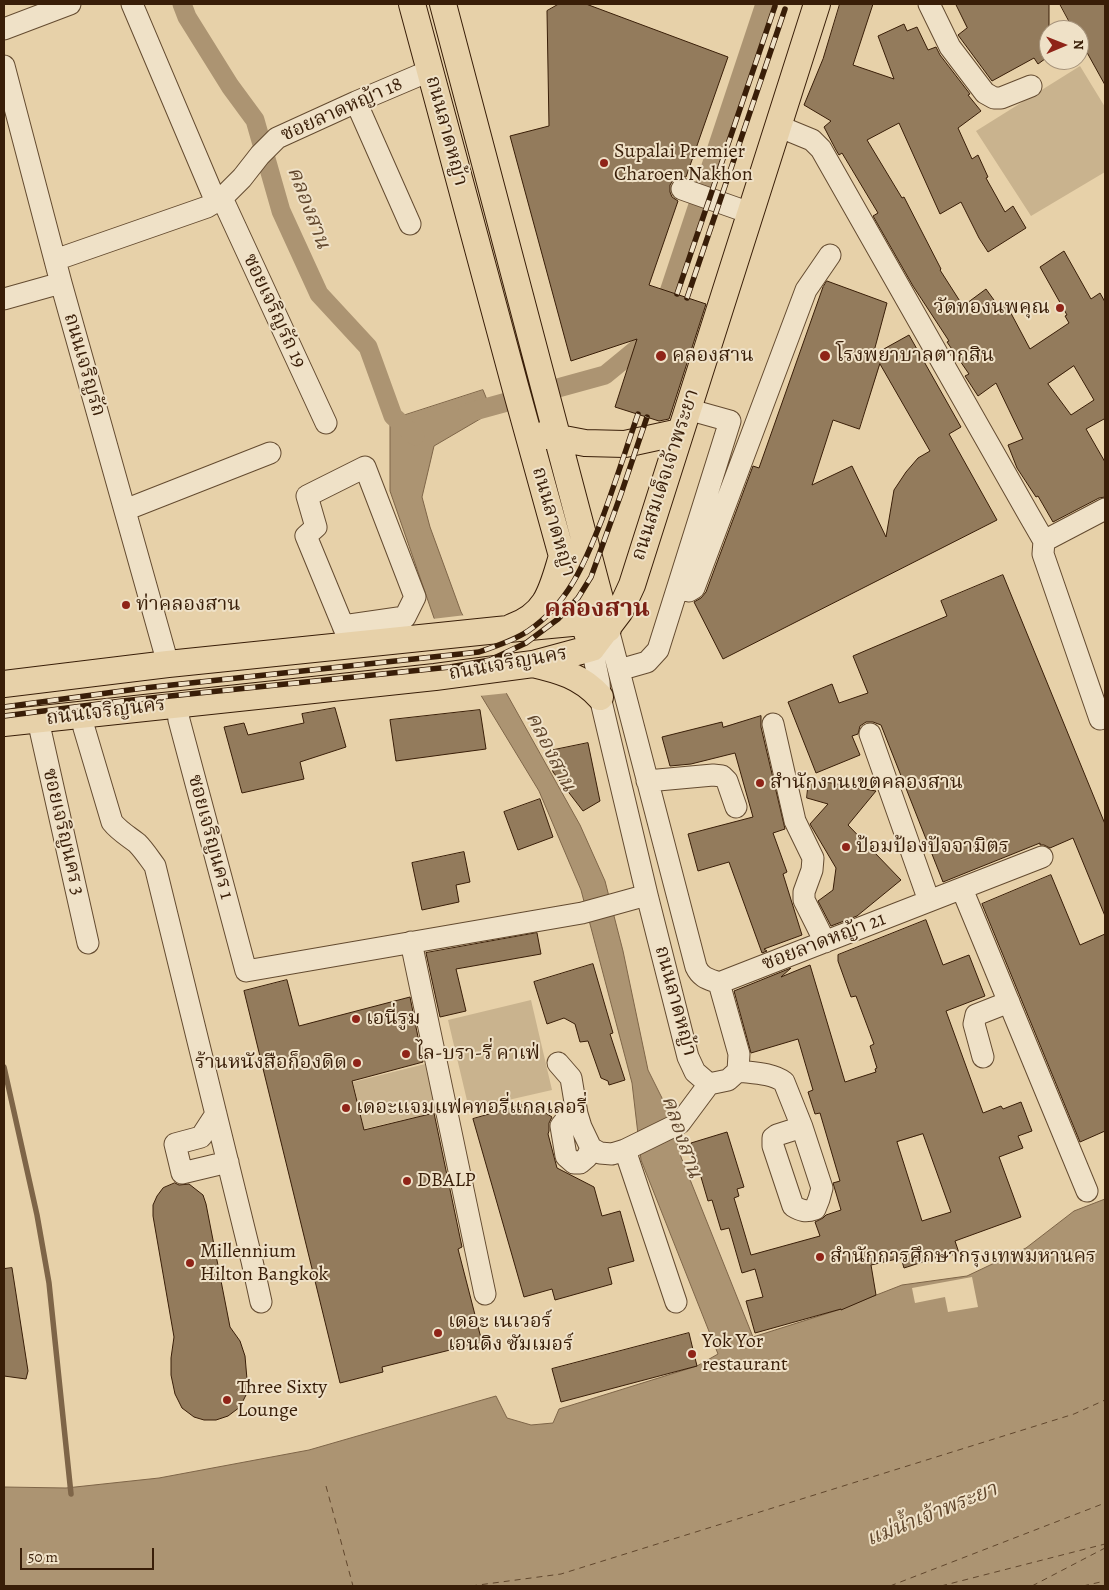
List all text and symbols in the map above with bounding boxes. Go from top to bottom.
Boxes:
north arrow [1039,20,1089,70]
text: N [1069,39,1088,50]
street label: ซอยลาดหญ้า 18 [277,72,407,148]
street label: ถนนลาดหญ้า [420,73,472,189]
place label: Supalai Premier Charoen Nakhon [614,140,753,187]
marker: Supalai Premier Charoen Nakhon [598,157,610,169]
water label: คลองสาน [281,163,335,253]
street label: ซอยเจริญรัถ 19 [237,250,311,372]
place label: วัดทองนพคุณ [934,296,1050,320]
marker: วัดทองนพคุณ [1054,302,1066,314]
street label: ถนนเจริญรัถ [58,311,110,419]
place label: คลองสาน [672,344,754,368]
place label: โรงพยาบาลตากสิน [836,344,994,368]
marker: คลองสาน [654,349,668,363]
marker: โรงพยาบาลตากสิน [818,349,832,363]
street label: ถนนสมเด็จเจ้าพระยา [627,386,705,564]
street label: ถนนลาดหญ้า [526,464,580,580]
place label: ท่าคลองสาน [136,593,240,617]
district label: คลองสาน [544,595,650,625]
marker: ท่าคลองสาน [120,599,132,611]
street label: ถนนเจริญนคร [447,642,569,686]
street label: ถนนเจริญนคร [45,693,167,731]
water label: คลองสาน [519,708,581,796]
street label: ซอยเจริญนคร 3 [37,766,89,898]
place label: สำนักงานเขตคลองสาน [770,771,963,795]
street label: ซอยเจริญนคร 1 [182,772,238,902]
marker: สำนักงานเขตคลองสาน [754,777,766,789]
place label: ป้อมป้องปัจจามิตร [856,835,1009,859]
marker: ป้อมป้องปัจจามิตร [840,841,852,853]
street label: ซอยลาดหญ้า 21 [759,907,889,977]
street label: ถนนลาดหญ้า [649,943,701,1059]
place label: เอนี่รูม [366,1007,421,1031]
marker: เอนี่รูม [350,1013,362,1025]
place label: ไล-บรา-รี่ คาเฟ่ [416,1042,540,1066]
marker: ไล-บรา-รี่ คาเฟ่ [400,1048,412,1060]
place label: ร้านหนังสือก็องดิด [195,1051,347,1075]
marker: ร้านหนังสือก็องดิด [351,1057,363,1069]
water label: คลองสาน [655,1092,707,1182]
place label: เดอะแจมแฟคทอรี่แกลเลอรี่ [356,1096,587,1120]
marker: เดอะแจมแฟคทอรี่แกลเลอรี่ [340,1102,352,1114]
place label: DBALP [417,1169,475,1193]
marker: DBALP [401,1175,413,1187]
place label: Millennium Hilton Bangkok [200,1240,329,1287]
place label: สำนักการศึกษากรุงเทพมหานคร [830,1245,1096,1269]
marker: สำนักการศึกษากรุงเทพมหานคร [814,1251,826,1263]
marker: Millennium Hilton Bangkok [184,1257,196,1269]
place label: เดอะ เนเวอร์ เอนดิง ซัมเมอร์ [448,1310,573,1357]
marker: เดอะ เนเวอร์ เอนดิง ซัมเมอร์ [432,1327,444,1339]
place label: Yok Yor restaurant [702,1330,788,1377]
marker: Yok Yor restaurant [686,1348,698,1360]
place label: Three Sixty Lounge [237,1376,327,1423]
marker: Three Sixty Lounge [221,1394,233,1406]
water label: แม่น้ำเจ้าพระยา [863,1477,1001,1553]
scale bar [22,1538,156,1570]
text: 50 m [28,1547,58,1567]

